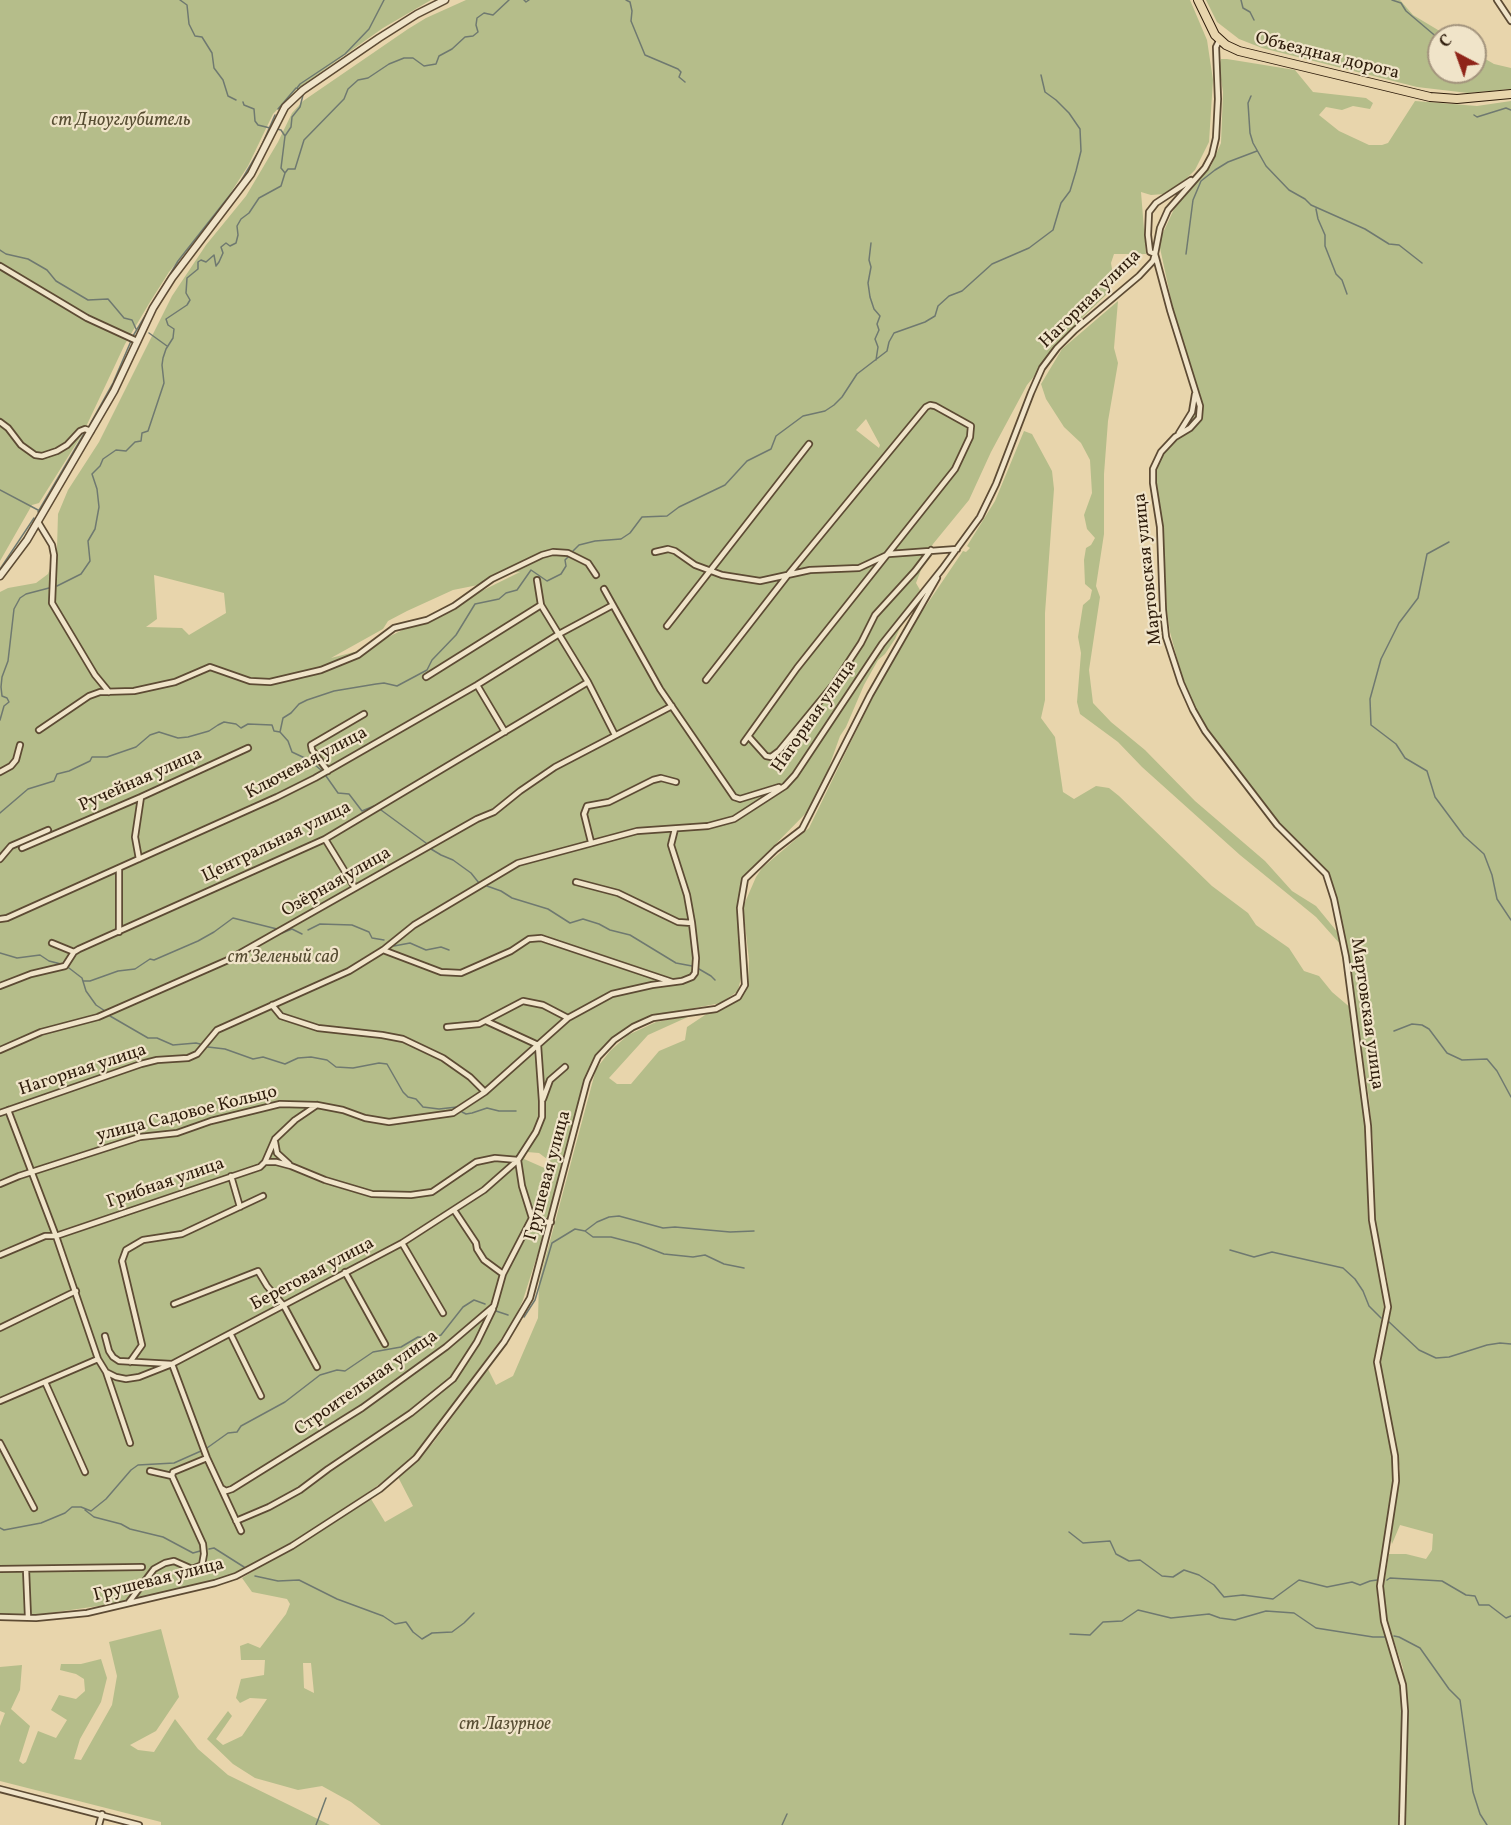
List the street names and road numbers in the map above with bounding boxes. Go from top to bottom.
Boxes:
street label: Объездная дорога [1253,29,1401,85]
street label: Нагорная улица [1036,246,1146,354]
street label: Мартовская улица [1130,492,1168,646]
street label: Нагорная улица [768,656,862,778]
street label: Ключевая улица [242,723,372,805]
street label: Ручейная улица [76,744,206,818]
street label: Центральная улица [199,797,355,889]
street label: Озёрная улица [278,843,396,923]
street label: Мартовская улица [1345,937,1387,1091]
street label: Нагорная улица [16,1040,150,1102]
street label: улица Садовое Кольцо [94,1082,280,1148]
street label: Грушевая улица [521,1109,577,1243]
street label: Грибная улица [104,1154,228,1214]
street label: Береговая улица [247,1233,379,1317]
street label: Строительная улица [291,1326,443,1442]
street label: Грушевая улица [91,1554,227,1608]

